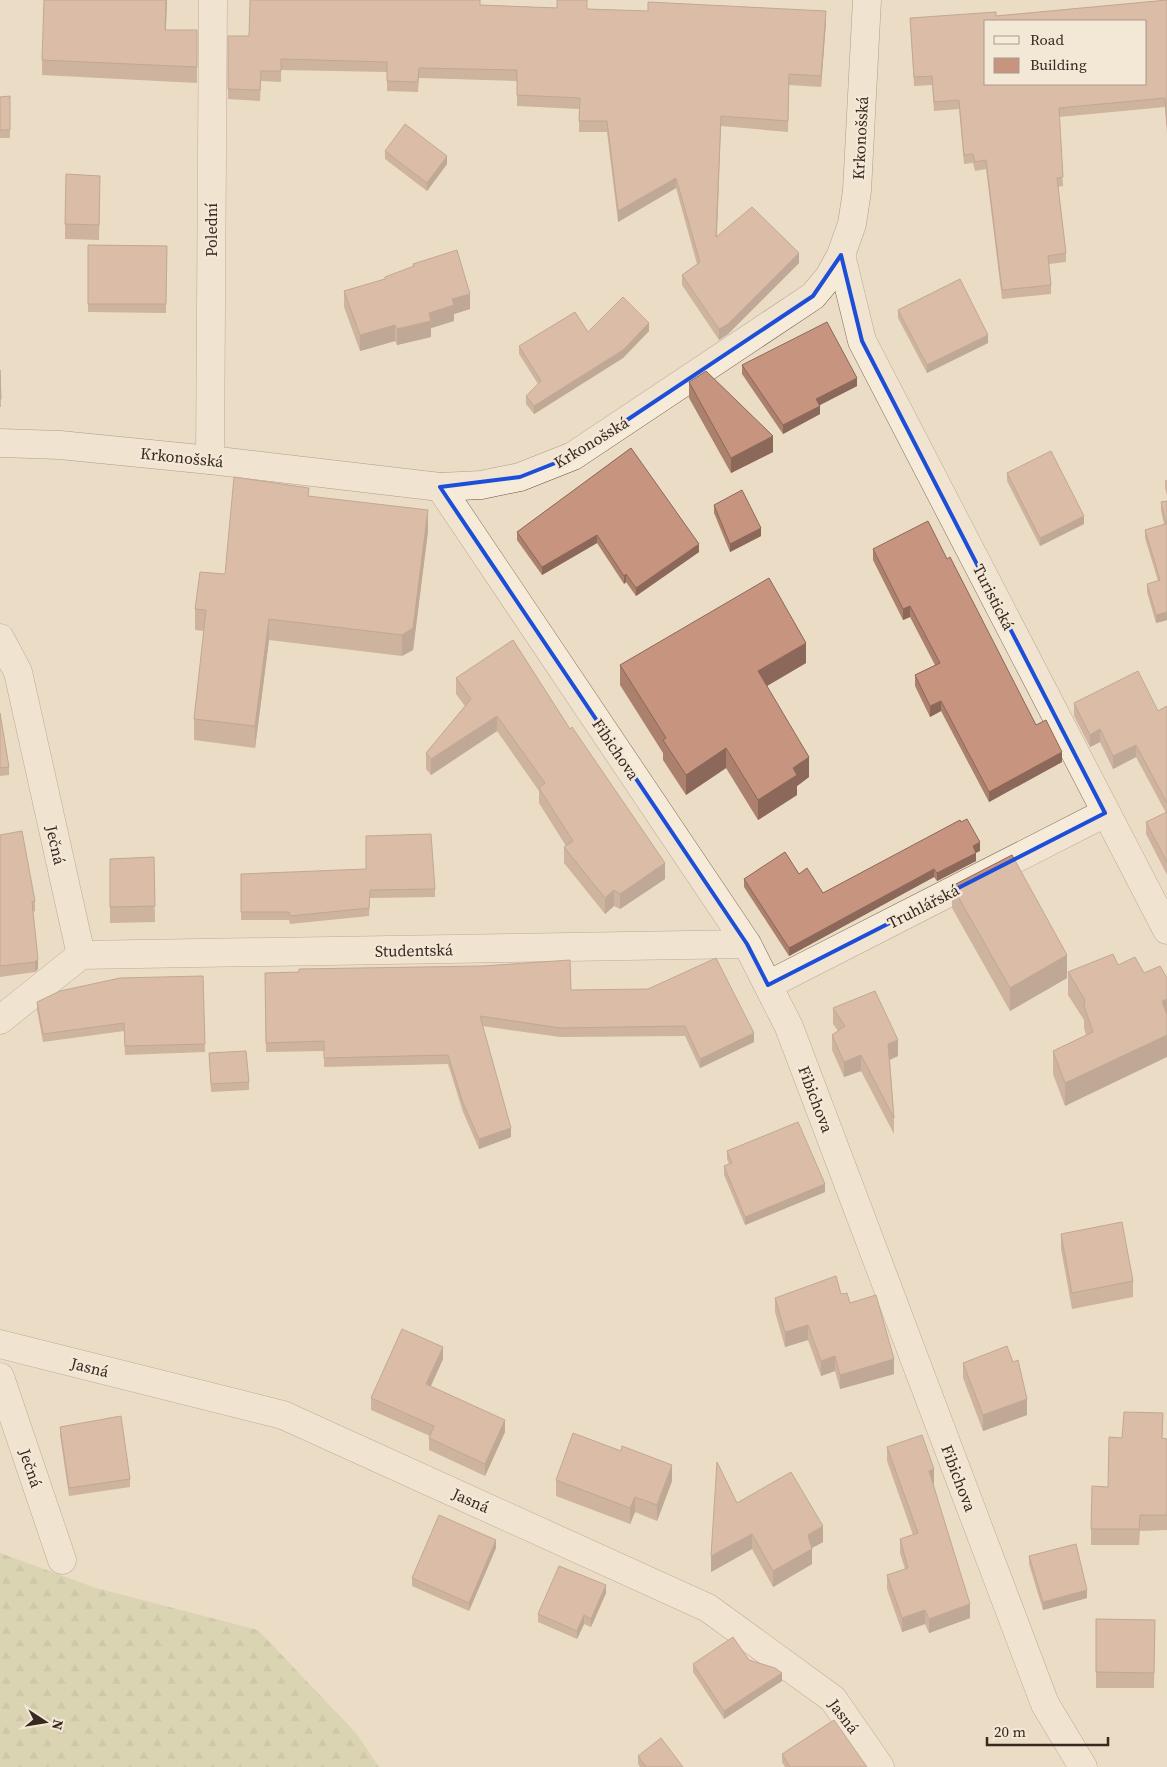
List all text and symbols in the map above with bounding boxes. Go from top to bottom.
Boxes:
legend [984,20,1147,85]
text: Road [1030,29,1064,50]
text: Building [1030,54,1087,75]
street label: Krkonošská [847,95,873,180]
street label: Polední [200,203,222,257]
street label: Krkonošská [550,411,633,473]
street label: Krkonošská [139,442,226,472]
street label: Turistická [968,560,1020,635]
street label: Fibichova [587,714,645,785]
street label: Ječná [41,822,71,868]
street label: Truhlářská [883,878,963,933]
street label: Studentská [375,938,454,962]
street label: Fibichova [793,1062,839,1136]
street label: Jasná [68,1351,112,1383]
street label: Fibichova [936,1441,982,1515]
street label: Ječná [14,1445,48,1491]
street label: Jasná [448,1482,494,1518]
street label: Jasná [823,1693,865,1739]
north arrow [20,1697,70,1747]
scale bar [987,1714,1108,1746]
text: N [47,1718,69,1732]
text: 20 m [994,1721,1026,1742]

